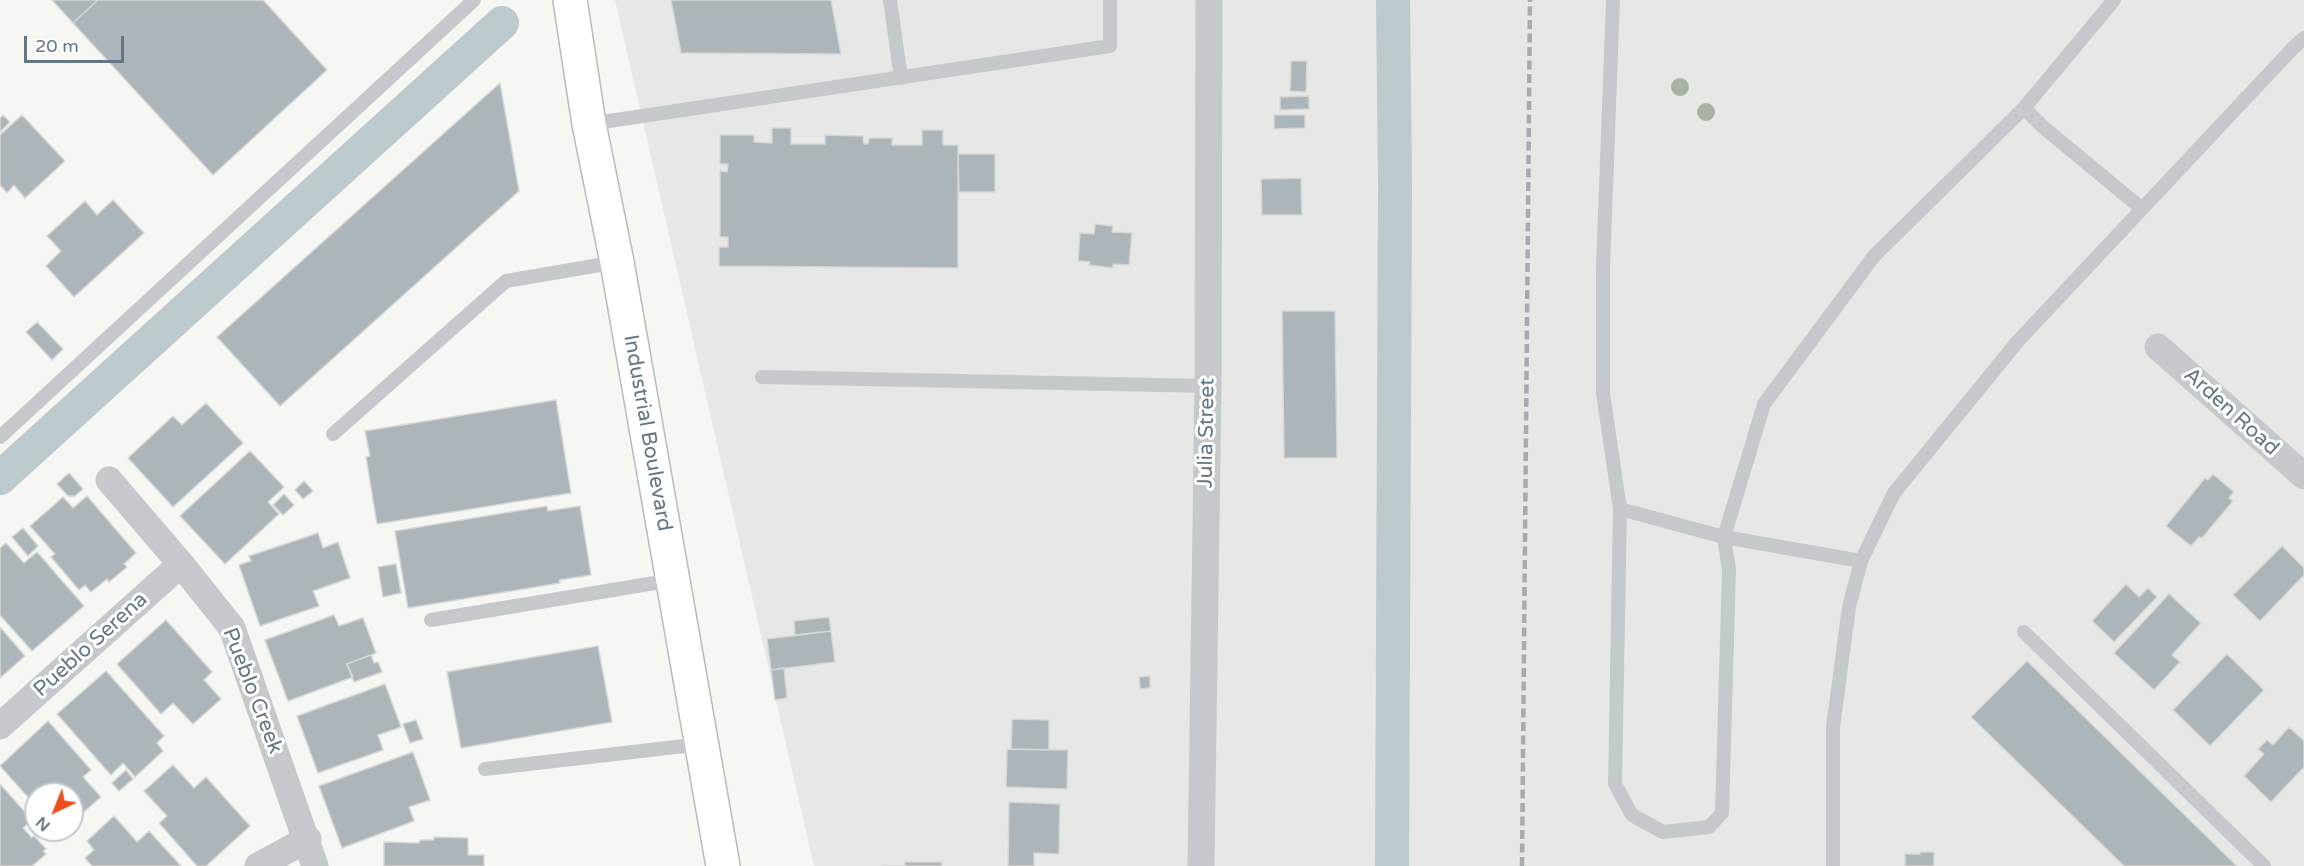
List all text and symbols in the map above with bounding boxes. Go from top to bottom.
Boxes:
scale bar [27,24,128,62]
text: 20 m [35,35,79,57]
street label: Industrial Boulevard [617,333,677,533]
street label: Arden Road [2178,363,2284,461]
street label: Julia Street [1193,378,1221,488]
street label: Pueblo Serena [29,587,153,703]
street label: Pueblo Creek [216,625,288,757]
north arrow [24,782,84,842]
text: N [32,812,55,835]

